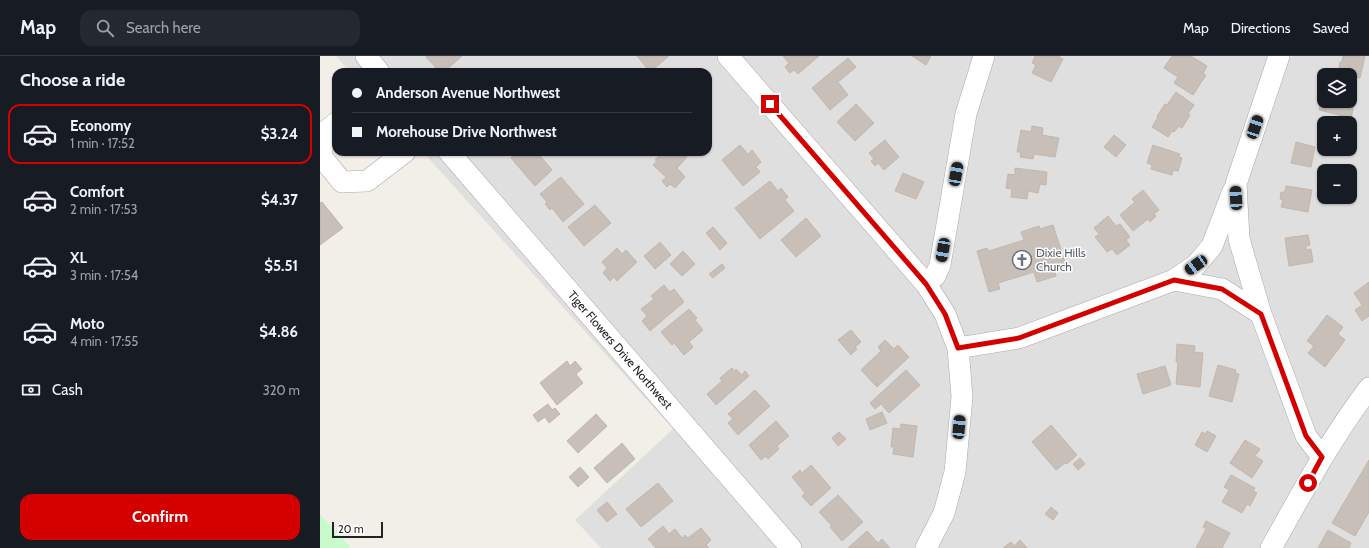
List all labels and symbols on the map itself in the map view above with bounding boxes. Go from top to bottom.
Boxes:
route end [761,95,779,113]
car [1245,114,1265,140]
car [948,161,964,187]
car [1229,186,1243,210]
car [935,237,951,263]
place label: Dixie Hills Church [1036,245,1086,274]
church icon: Dixie Hills Church [1011,249,1033,271]
car [1183,253,1209,277]
street label: Tiger Flowers Drive Northwest [565,287,676,412]
car [952,415,966,439]
route start [1299,474,1317,492]
scale bar [332,520,383,539]

